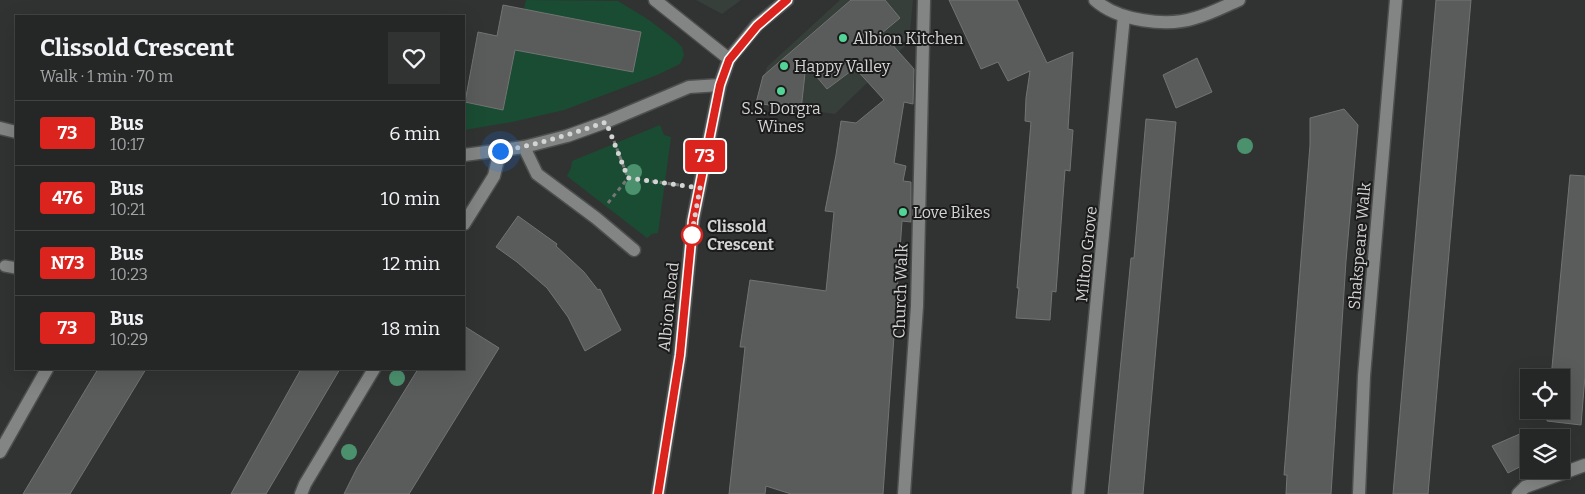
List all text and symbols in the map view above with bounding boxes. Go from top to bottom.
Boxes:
place label: Albion Kitchen [853,29,963,48]
button: heart [388,32,440,84]
marker: Albion Kitchen [837,32,849,44]
text: Clissold Crescent [40,34,234,62]
place label: Happy Valley [794,57,891,76]
marker: Happy Valley [778,60,790,72]
text: Walk · 1 min · 70 m [40,67,173,86]
marker: S.S. Dorgra Wines [775,85,787,97]
place label: S.S. Dorgra Wines [741,99,821,136]
text: Bus [110,112,144,135]
text: 73 [58,122,77,144]
text: 6 min [389,122,440,145]
text: 10:17 [110,135,145,154]
your location [488,139,513,164]
line badge: 73 [682,140,728,172]
text: 73 [695,145,715,167]
text: Bus [110,177,144,200]
street label: Shakspeare Walk [1344,182,1375,310]
text: 476 [52,187,83,209]
text: 10 min [380,187,440,210]
text: 10:21 [110,200,145,219]
place label: Love Bikes [913,203,990,222]
street label: Milton Grove [1072,205,1101,303]
marker: Love Bikes [897,206,909,218]
place label: Clissold Crescent [707,217,775,254]
marker: Clissold Crescent [681,224,703,246]
text: Bus [110,242,144,265]
street label: Church Walk [889,243,912,339]
text: N73 [51,252,84,274]
text: 12 min [382,252,440,275]
street label: Albion Road [654,261,683,353]
text: 10:23 [110,265,148,284]
text: Bus [110,307,144,330]
text: 73 [58,317,77,339]
text: 18 min [381,317,440,340]
text: 10:29 [110,330,148,349]
map controls [1520,369,1570,479]
button: locate [1520,369,1570,419]
button: layers [1520,429,1570,479]

